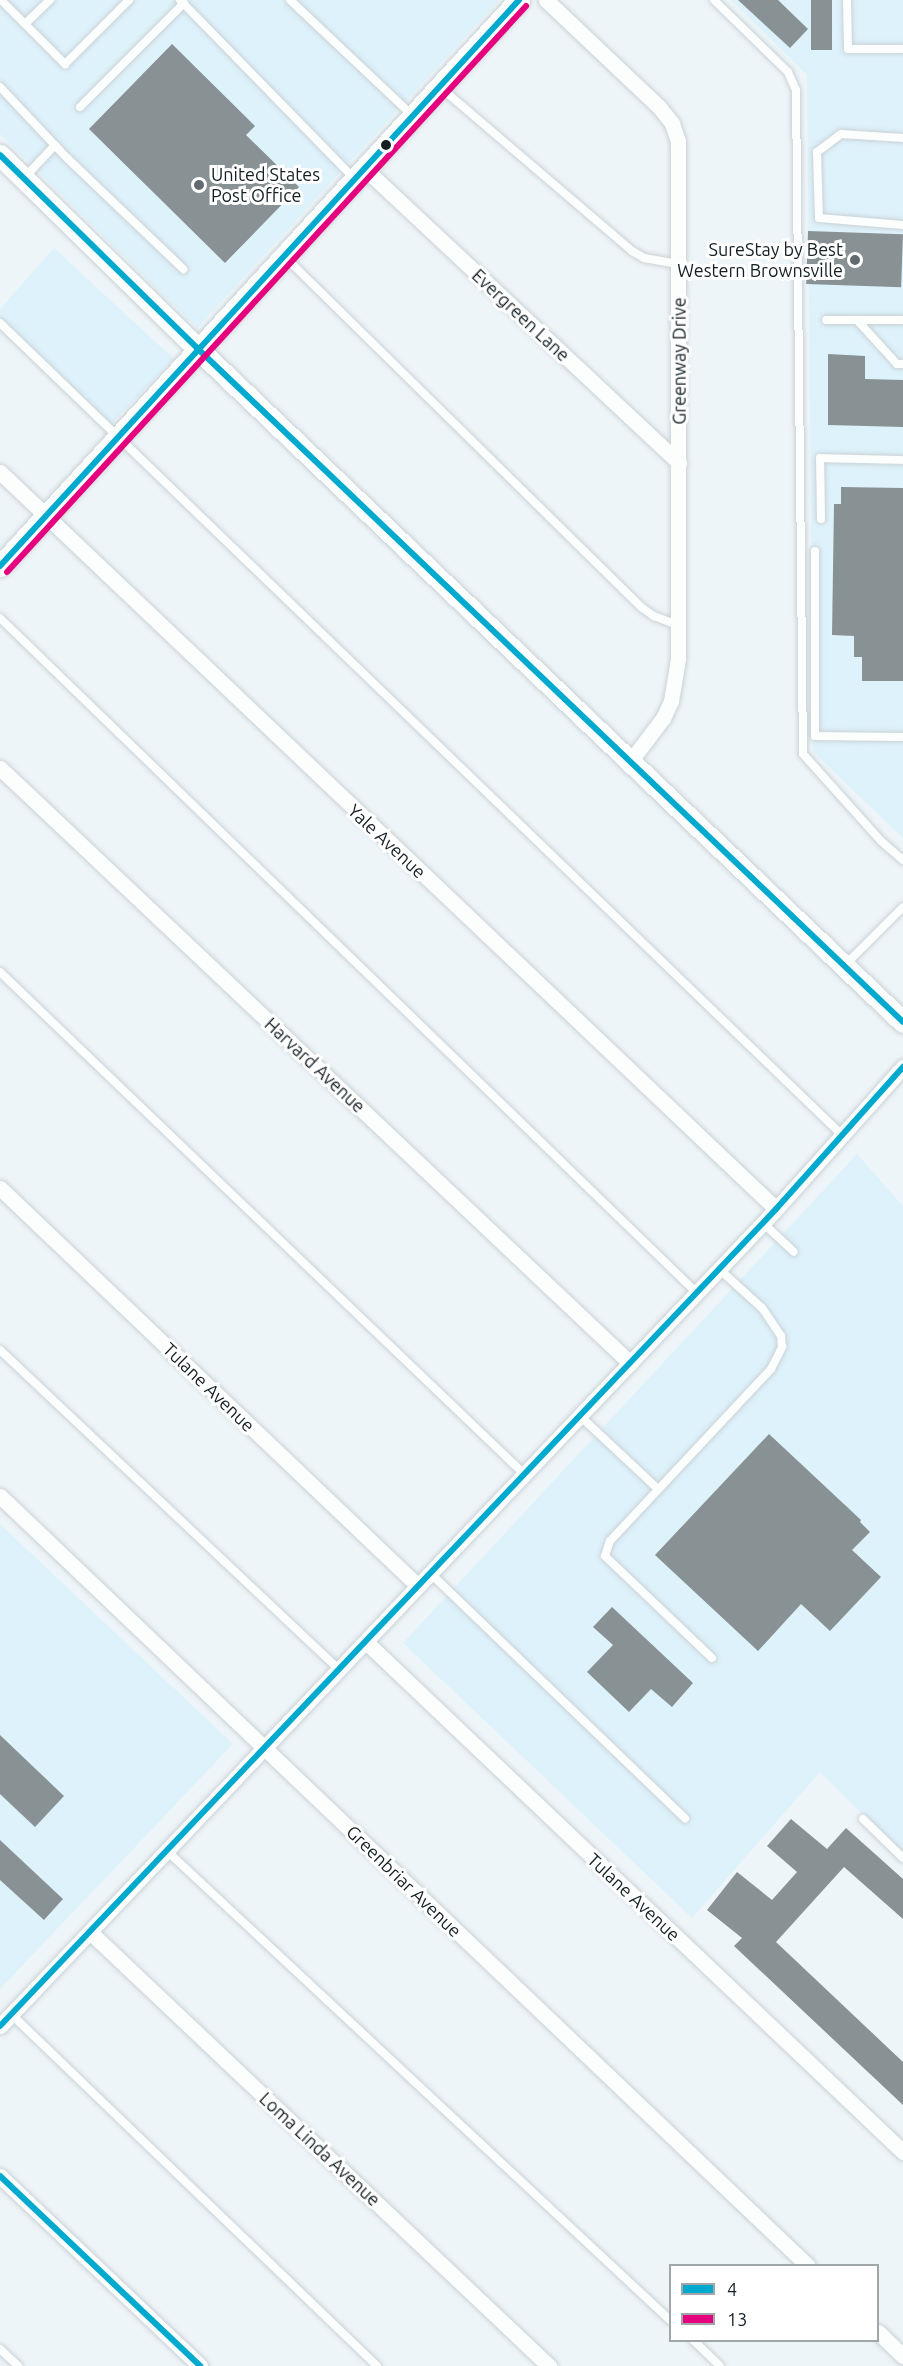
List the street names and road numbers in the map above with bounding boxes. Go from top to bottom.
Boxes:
street label: Evergreen Lane [468,264,574,366]
street label: Greenway Drive [668,297,690,425]
street label: Yale Avenue [344,800,430,882]
street label: Harvard Avenue [260,1013,370,1117]
street label: Tulane Avenue [159,1338,259,1436]
street label: Greenbriar Avenue [342,1821,466,1941]
street label: Tulane Avenue [583,1849,685,1945]
street label: Loma Linda Avenue [255,2088,385,2210]

